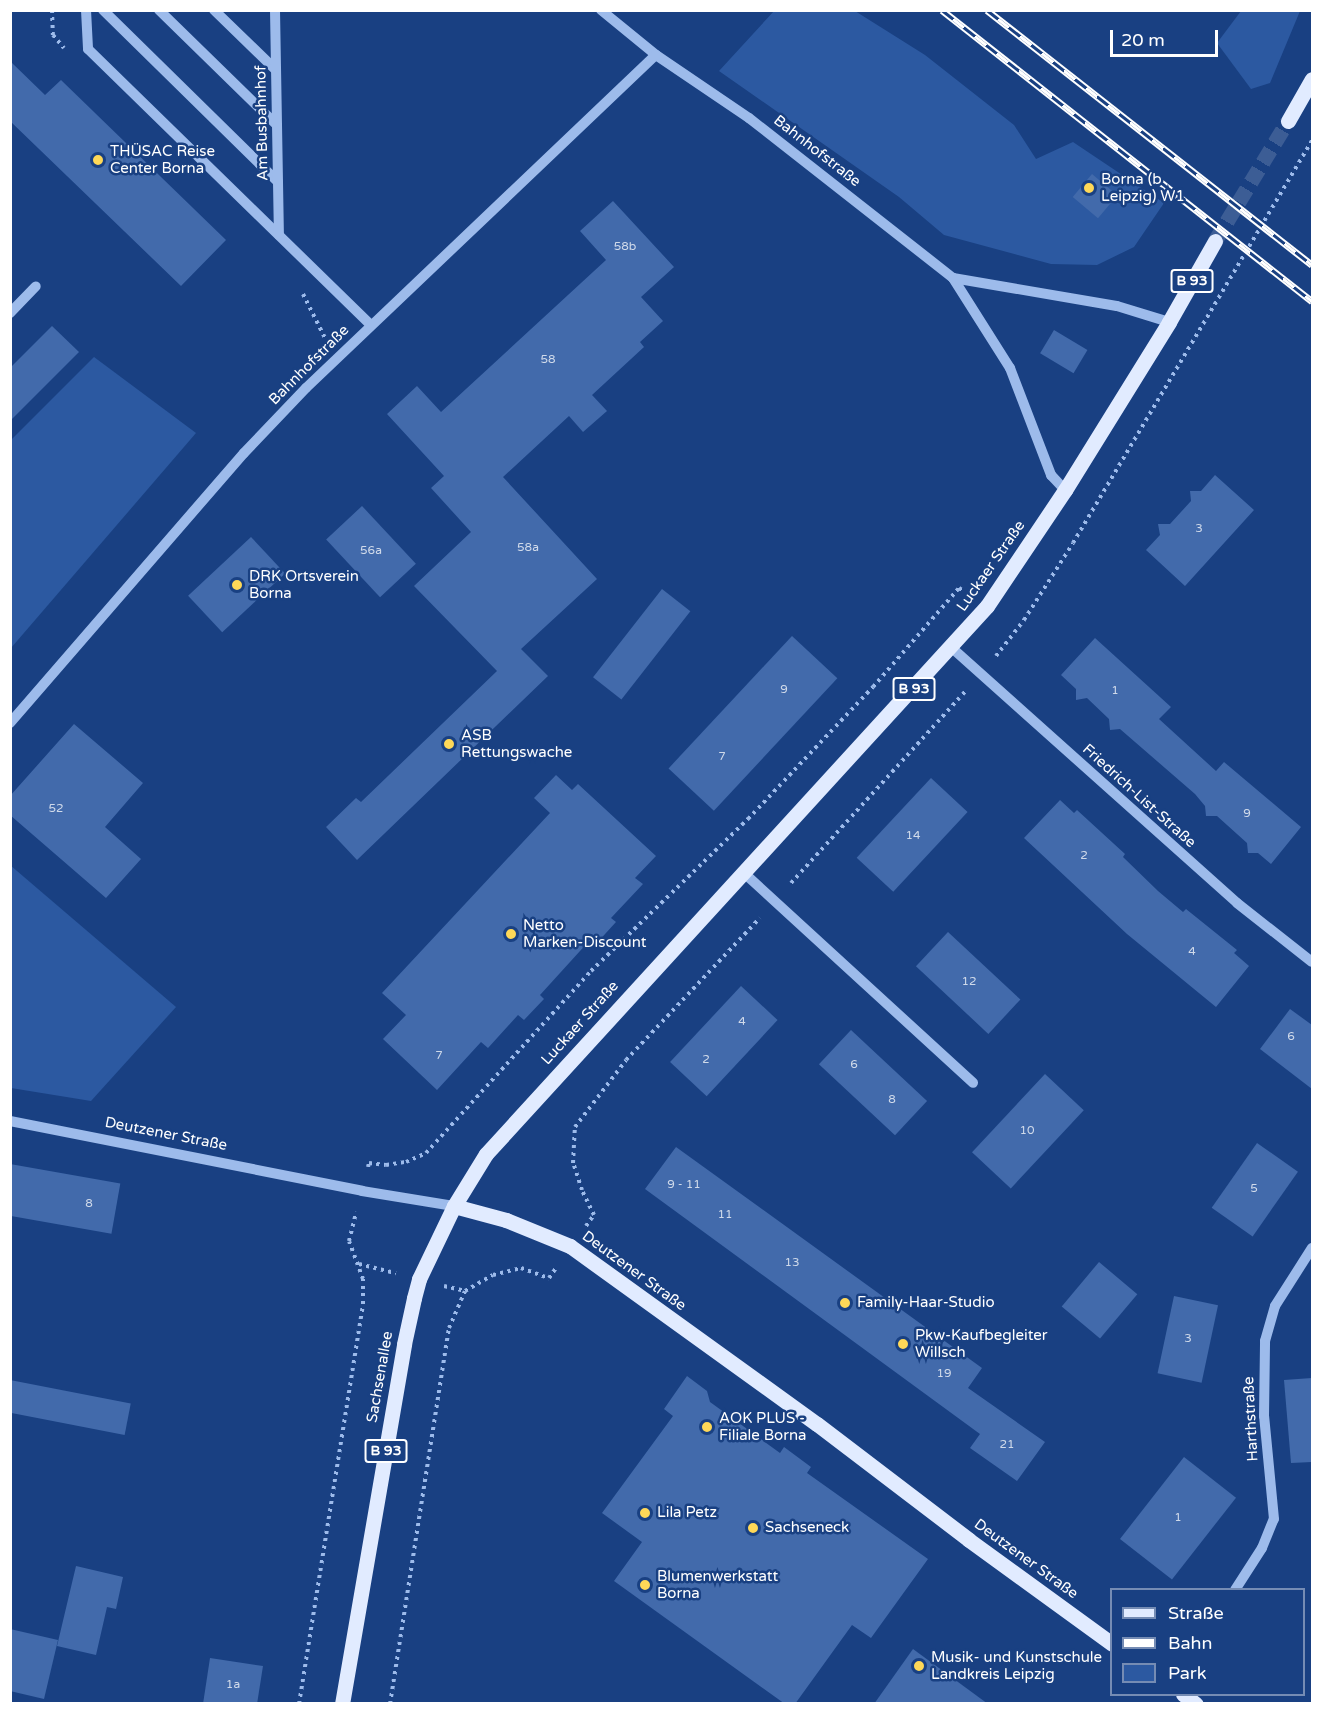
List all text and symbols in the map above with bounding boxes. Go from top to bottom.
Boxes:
scale bar [1113,18,1221,56]
text: 20 m [1121,29,1165,51]
street label: Am Busbahnhof [252,65,272,181]
street label: Bahnhofstraße [770,111,864,191]
place label: THÜSAC Reise Center Borna [110,142,215,177]
marker: THÜSAC Reise Center Borna [91,153,105,167]
place label: Borna (b Leipzig) W1 [1101,170,1185,205]
marker: Borna (b Leipzig) W1 [1082,181,1096,195]
house number: 58b [614,240,636,254]
road number: B 93 [1170,270,1214,292]
street label: Bahnhofstraße [265,321,353,409]
house number: 58 [540,353,556,367]
street label: Luckaer Straße [953,517,1029,615]
house number: 3 [1195,522,1203,536]
house number: 58a [517,541,539,555]
house number: 56a [360,544,382,558]
place label: DRK Ortsverein Borna [249,567,359,602]
marker: DRK Ortsverein Borna [230,578,244,592]
road number: B 93 [892,678,936,700]
house number: 9 [780,683,788,697]
house number: 1 [1111,684,1119,698]
place label: ASB Rettungswache [461,726,572,761]
marker: ASB Rettungswache [442,737,456,751]
street label: Friedrich-List-Straße [1079,740,1199,852]
house number: 7 [718,750,726,764]
house number: 52 [48,802,64,816]
house number: 9 [1243,807,1251,821]
house number: 14 [905,829,921,843]
house number: 2 [1080,849,1088,863]
place label: Netto Marken-Discount [523,916,646,951]
marker: Netto Marken-Discount [504,927,518,941]
house number: 4 [1188,945,1196,959]
house number: 12 [961,975,977,989]
street label: Luckaer Straße [538,977,622,1069]
house number: 4 [738,1015,746,1029]
house number: 6 [1287,1030,1295,1044]
house number: 7 [435,1049,443,1063]
house number: 2 [702,1053,710,1067]
house number: 6 [850,1058,858,1072]
house number: 8 [888,1093,896,1107]
street label: Deutzener Straße [103,1113,229,1155]
house number: 10 [1019,1124,1035,1138]
house number: 9 - 11 [667,1178,701,1192]
house number: 5 [1250,1182,1258,1196]
house number: 8 [85,1197,93,1211]
house number: 11 [717,1208,733,1222]
street label: Deutzener Straße [579,1227,689,1315]
house number: 13 [784,1256,800,1270]
place label: Family-Haar-Studio [857,1294,995,1312]
marker: Family-Haar-Studio [838,1296,852,1310]
place label: Pkw-Kaufbegleiter Willsch [915,1326,1048,1361]
street label: Sachsenallee [363,1330,397,1424]
house number: 3 [1184,1332,1192,1346]
marker: Pkw-Kaufbegleiter Willsch [896,1337,910,1351]
house number: 19 [936,1367,952,1381]
street label: Harthstraße [1240,1376,1262,1462]
place label: AOK PLUS - Filiale Borna [719,1409,806,1444]
marker: AOK PLUS - Filiale Borna [700,1420,714,1434]
house number: 21 [999,1438,1015,1452]
road number: B 93 [364,1440,408,1462]
place label: Lila Petz [657,1504,717,1522]
marker: Lila Petz [638,1506,652,1520]
house number: 1 [1174,1511,1182,1525]
street label: Deutzener Straße [971,1515,1081,1603]
place label: Sachseneck [765,1519,849,1537]
marker: Sachseneck [746,1521,760,1535]
place label: Blumenwerkstatt Borna [657,1567,778,1602]
marker: Blumenwerkstatt Borna [638,1578,652,1592]
legend [1110,1588,1305,1696]
text: Straße [1168,1602,1224,1624]
text: Bahn [1168,1632,1213,1654]
place label: Musik- und Kunstschule Landkreis Leipzig [931,1648,1102,1683]
marker: Musik- und Kunstschule Landkreis Leipzig [912,1659,926,1673]
text: Park [1168,1662,1206,1684]
house number: 1a [226,1678,240,1692]

